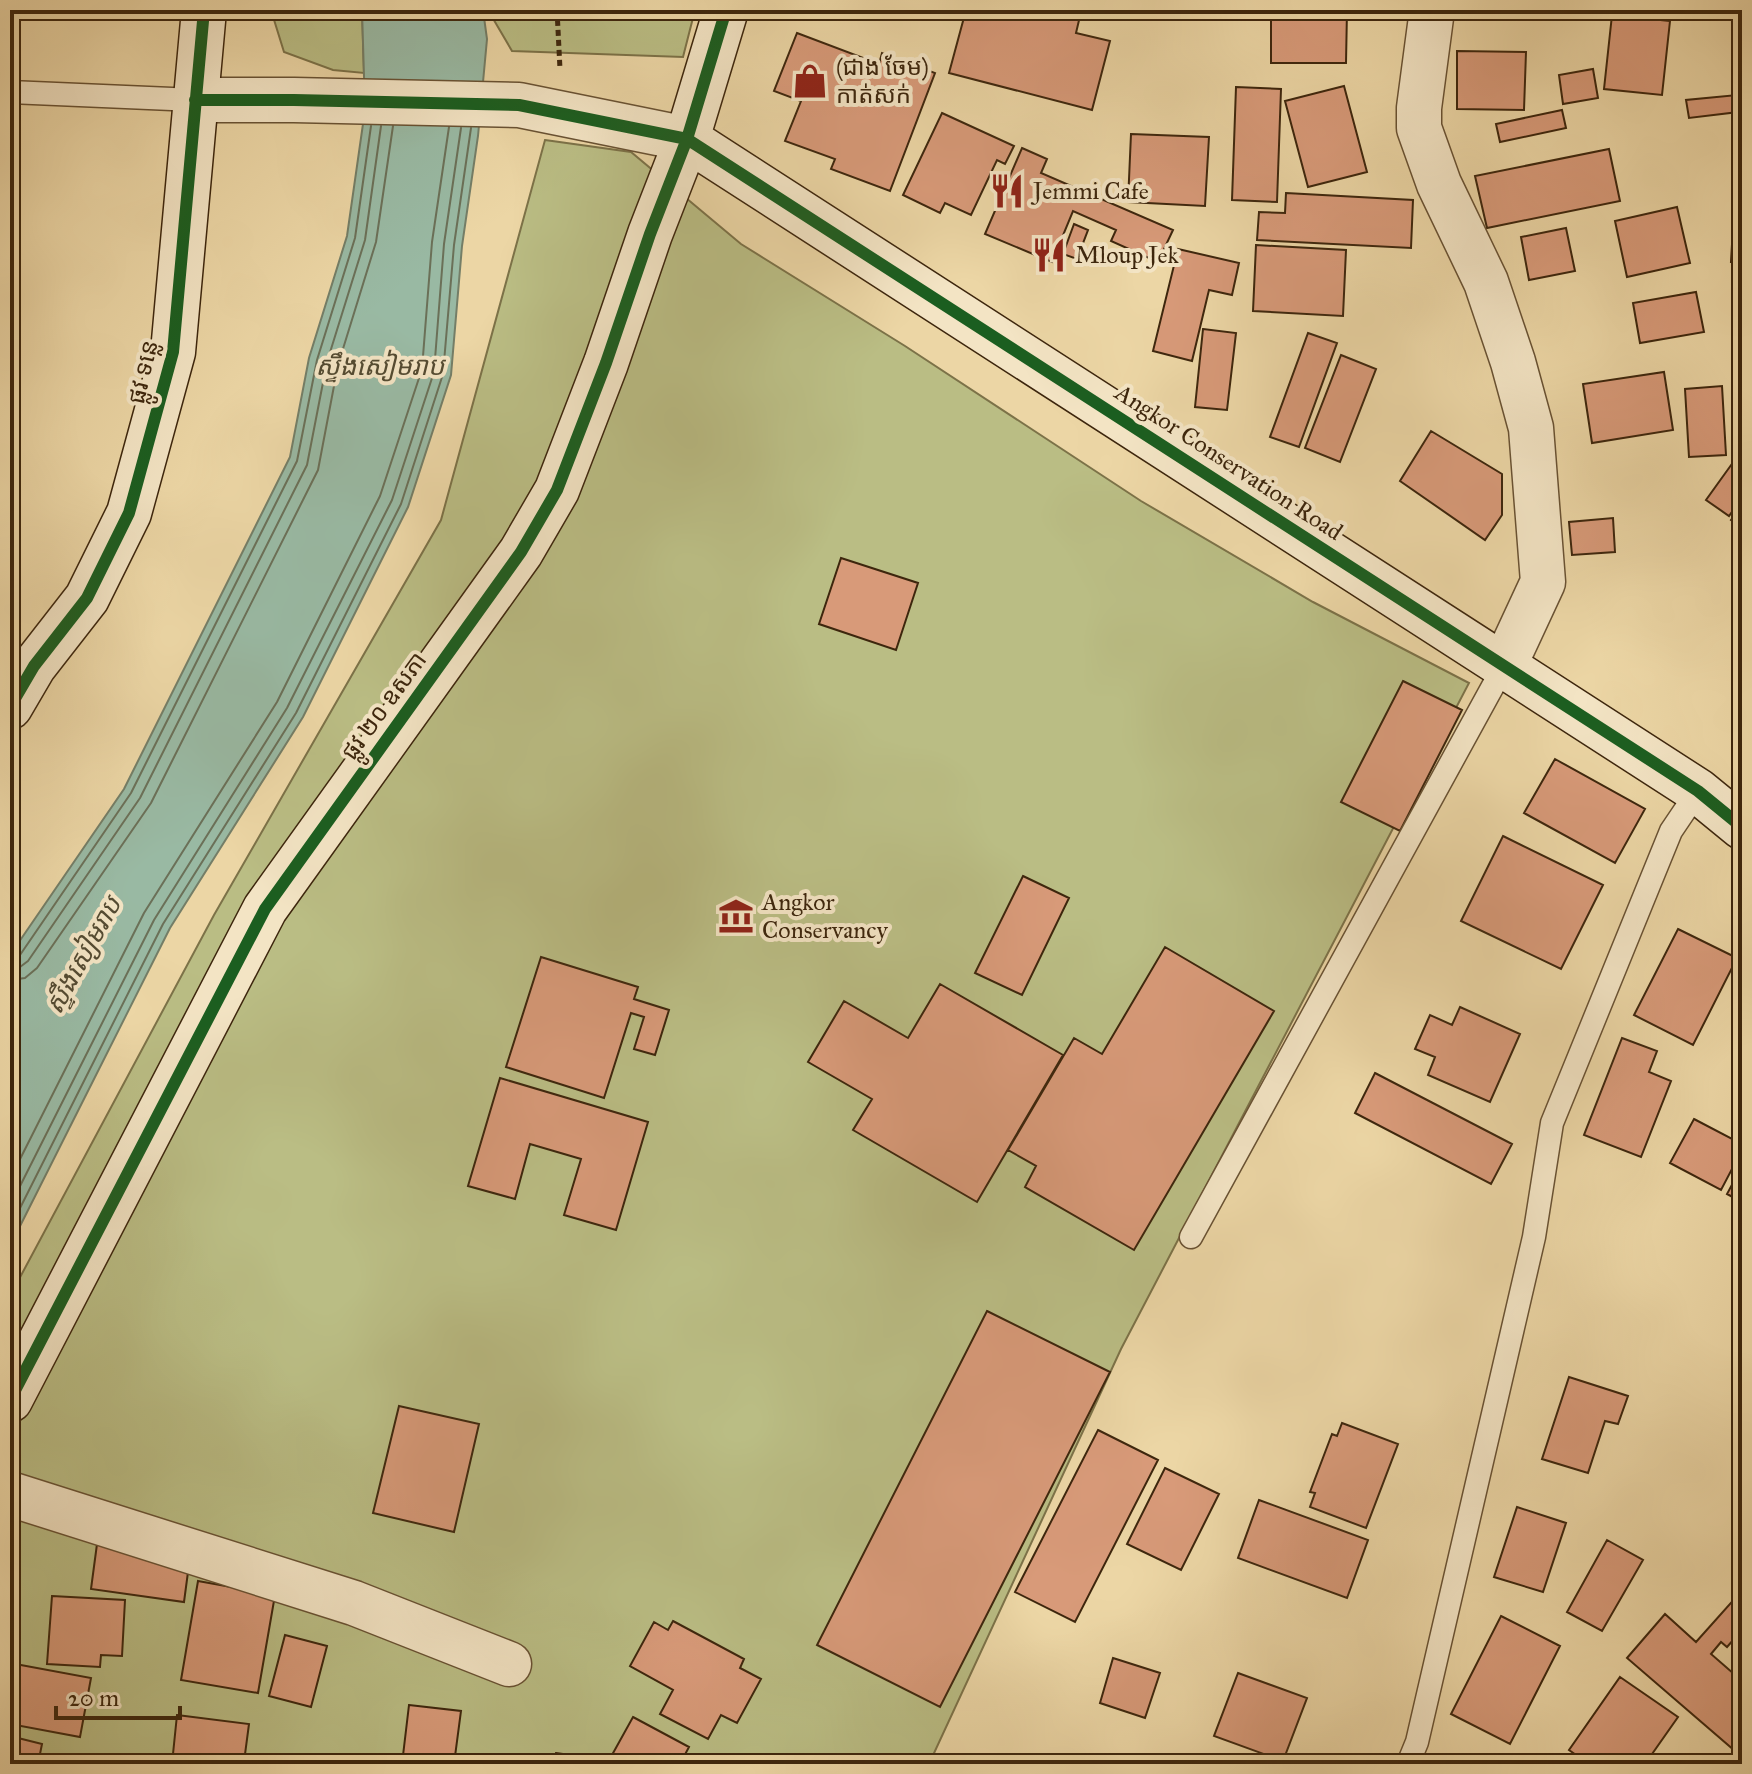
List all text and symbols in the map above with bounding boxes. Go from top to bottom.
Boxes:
place label: (ជាង ចែម) កាត់សក់ [836,52,929,110]
shop icon: (ជាង ចែម) កាត់សក់ [791,62,829,100]
restaurant icon: Jemmi Cafe [988,172,1026,210]
place label: Jemmi Cafe [1030,176,1149,206]
restaurant icon: Mloup Jek [1030,236,1068,274]
place label: Mloup Jek [1075,240,1180,270]
street label: ផ្លូវ ទន្លេ [121,337,172,409]
water label: ស្ទឹងសៀមរាប [316,349,447,383]
street label: Angkor Conservation Road [1109,377,1348,547]
street label: ផ្លូវ ២០ ឧសភា [335,646,439,770]
place label: Angkor Conservancy [761,887,888,945]
water label: ស្ទឹងសៀមរាប [37,888,130,1019]
museum icon: Angkor Conservancy [717,897,755,935]
scale bar [56,1670,180,1720]
text: 20 m [68,1683,119,1713]

